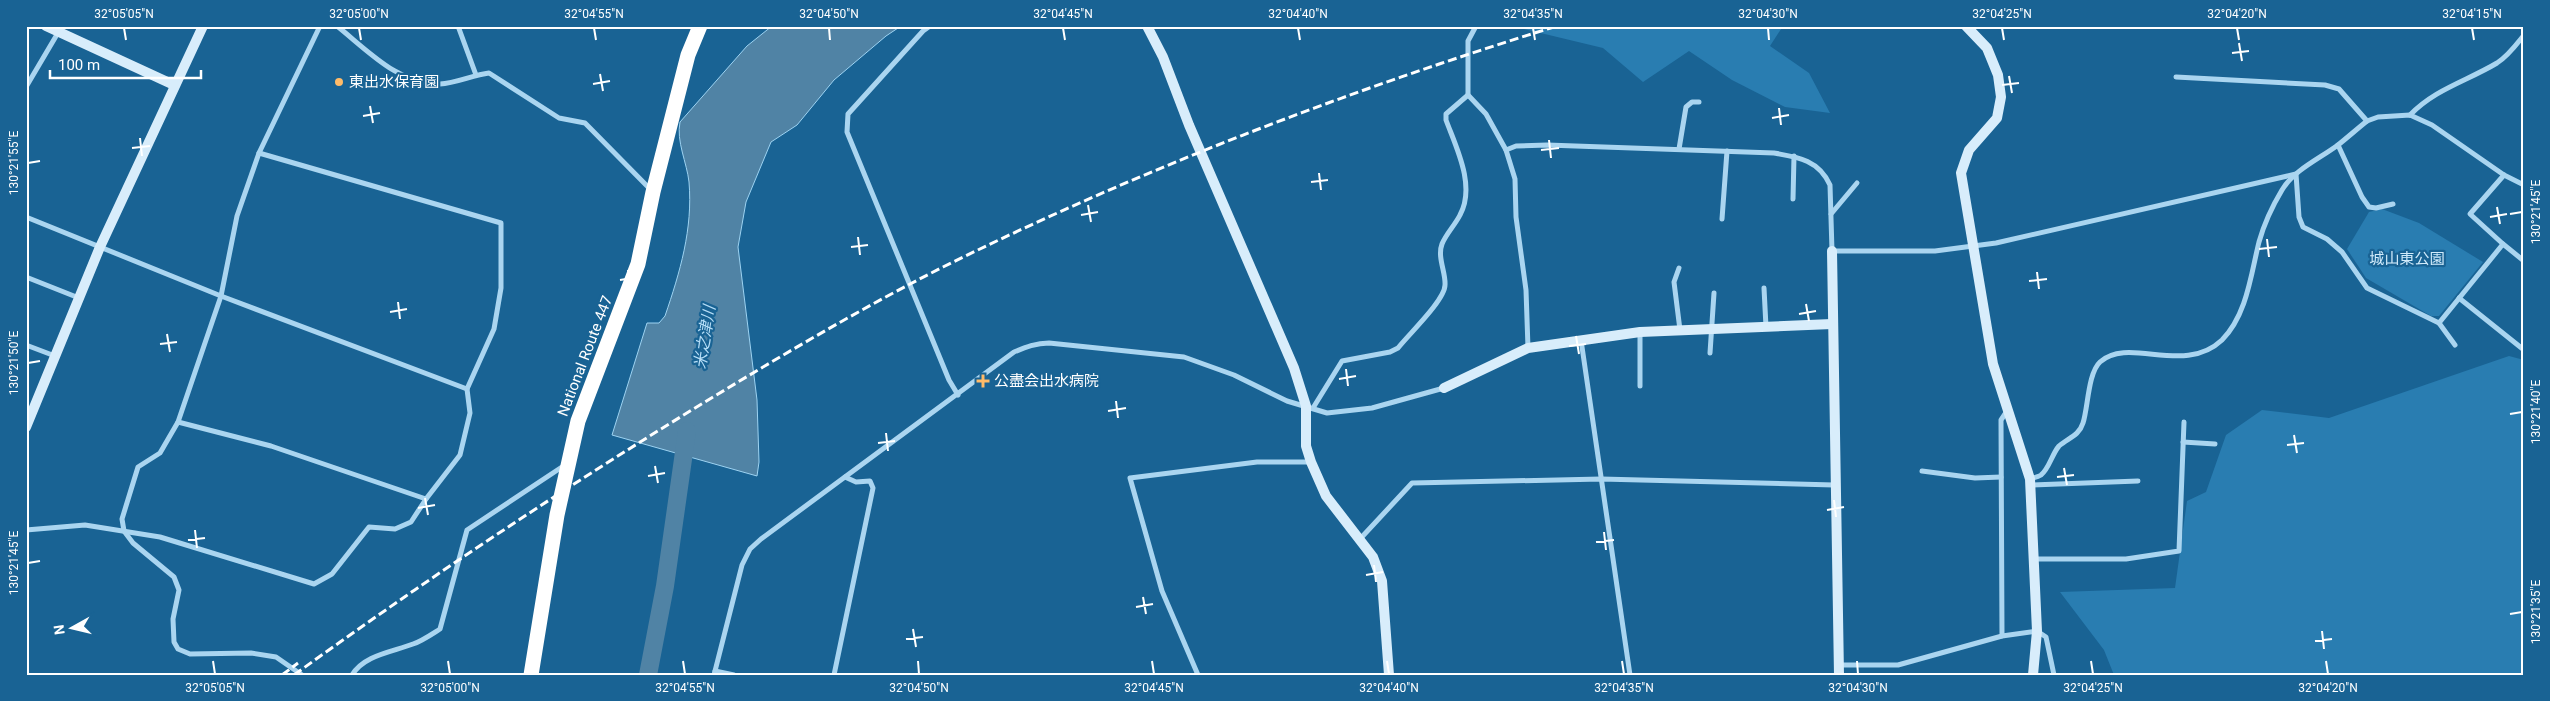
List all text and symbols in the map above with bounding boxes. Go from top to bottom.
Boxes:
text: 32°05'05"N [94,7,154,21]
text: 32°05'00"N [329,7,389,21]
text: 32°04'55"N [564,7,624,21]
text: 32°04'50"N [799,7,859,21]
text: 32°04'45"N [1033,7,1093,21]
text: 32°04'40"N [1268,7,1328,21]
text: 32°04'35"N [1503,7,1563,21]
text: 32°04'30"N [1738,7,1798,21]
text: 32°04'25"N [1972,7,2032,21]
text: 32°04'20"N [2207,7,2267,21]
text: 32°04'15"N [2442,7,2502,21]
scale bar [50,48,201,80]
text: 100 m [58,56,100,74]
place label: 東出水保育園 [349,73,439,91]
marker: 東出水保育園 [333,76,345,88]
text: 130°21'55"E [7,131,21,195]
text: 130°21'45"E [2529,180,2543,244]
park label: 城山東公園 [2369,250,2445,268]
street label: National Route 447 [554,293,616,419]
water label: 米之津川 [690,302,719,370]
text: 130°21'50"E [7,331,21,395]
place label: 公盡会出水病院 [994,372,1099,390]
marker: 公盡会出水病院 [976,374,990,388]
text: 130°21'40"E [2529,380,2543,444]
text: 130°21'45"E [7,531,21,595]
text: 130°21'35"E [2529,580,2543,644]
north arrow [48,604,98,654]
text: N [51,624,68,636]
text: 32°05'05"N [185,681,245,695]
text: 32°05'00"N [420,681,480,695]
text: 32°04'55"N [655,681,715,695]
text: 32°04'50"N [889,681,949,695]
text: 32°04'45"N [1124,681,1184,695]
text: 32°04'40"N [1359,681,1419,695]
text: 32°04'35"N [1594,681,1654,695]
text: 32°04'30"N [1828,681,1888,695]
text: 32°04'25"N [2063,681,2123,695]
text: 32°04'20"N [2298,681,2358,695]

